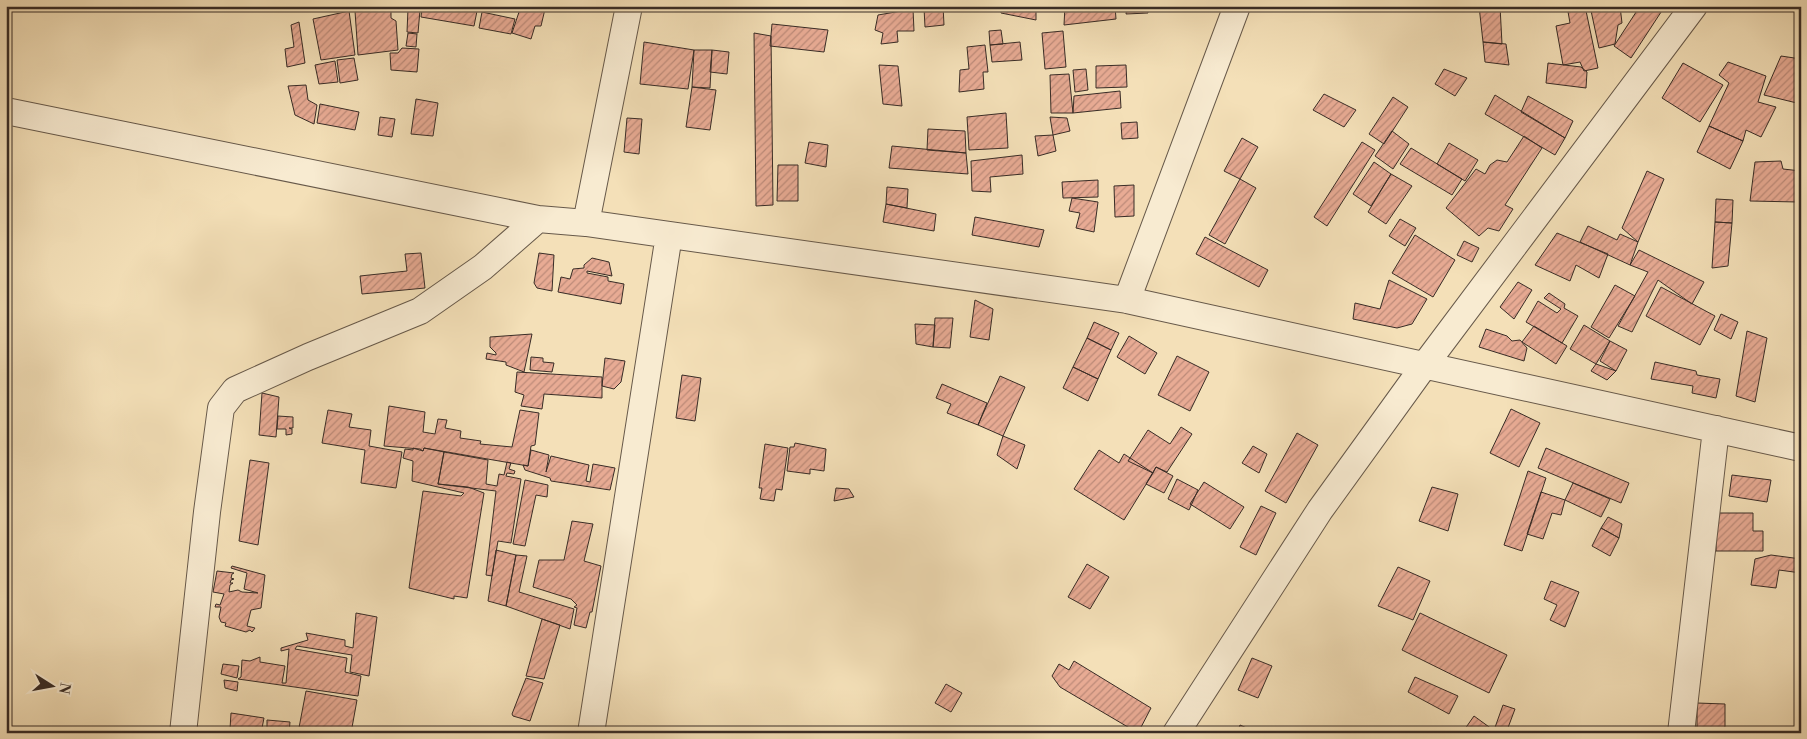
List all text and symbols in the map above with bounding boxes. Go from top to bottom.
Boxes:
north arrow [28,662,78,712]
text: N [54,681,74,695]

